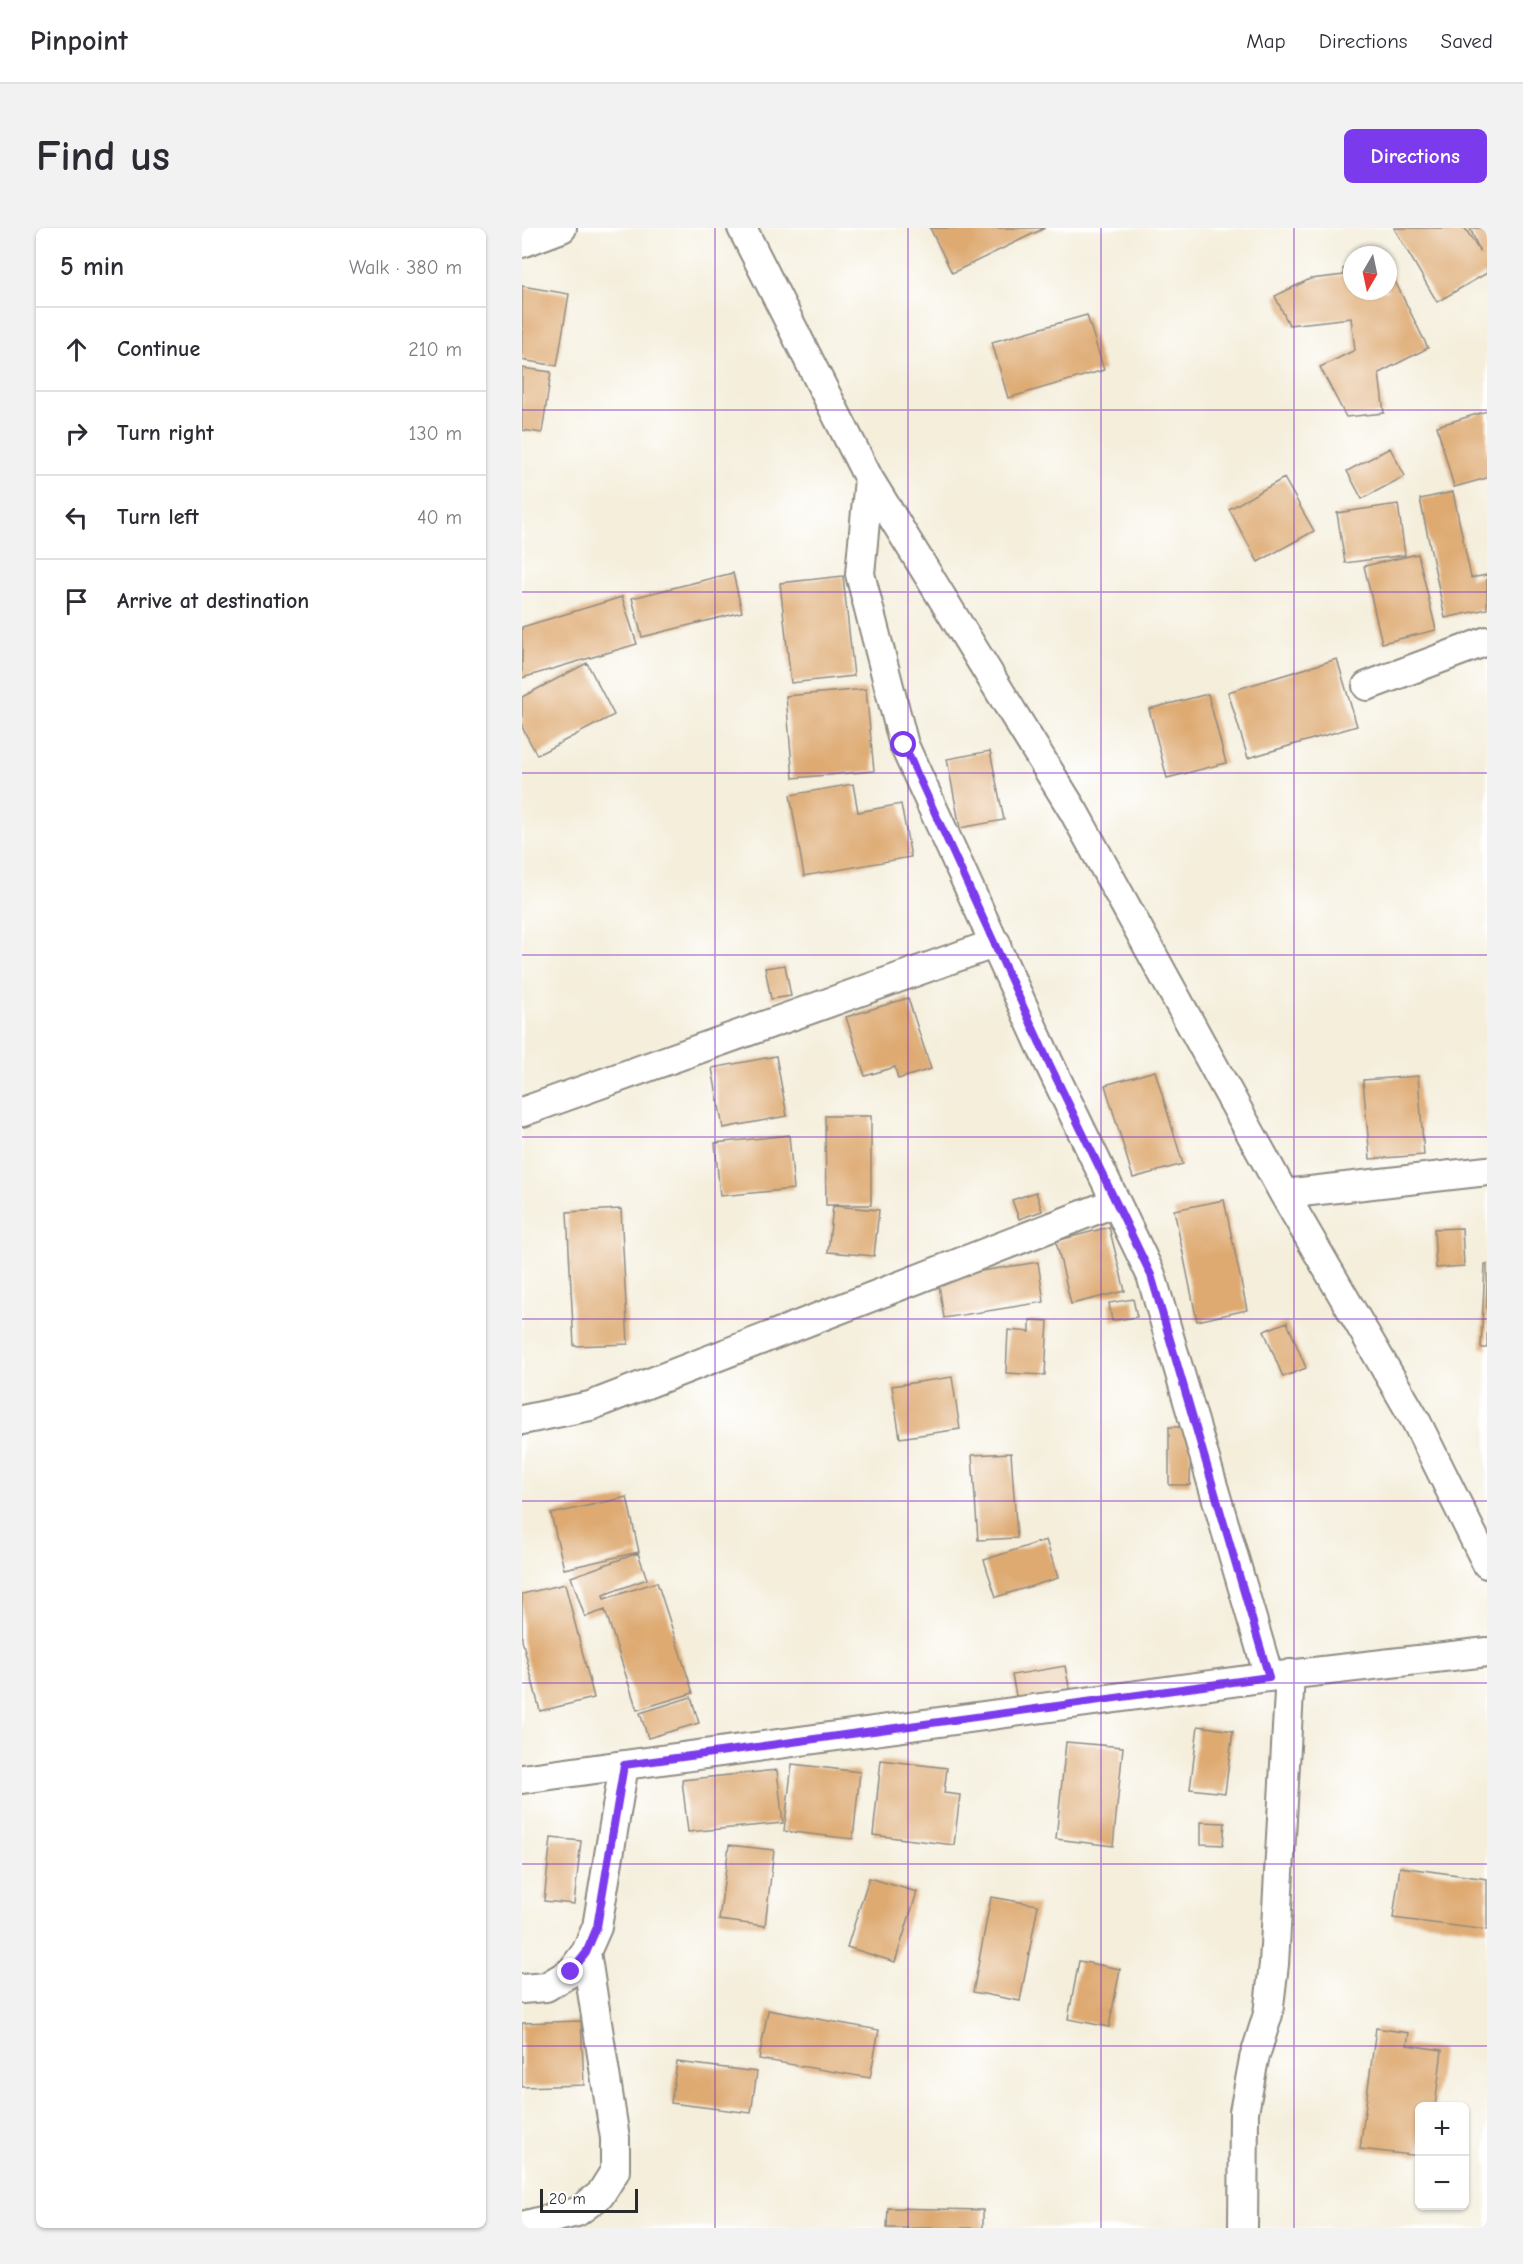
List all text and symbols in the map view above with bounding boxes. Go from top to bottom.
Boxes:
text: Pinpoint [30,25,128,57]
text: Map [1246,29,1286,53]
text: Directions [1319,29,1408,53]
text: Saved [1441,29,1493,53]
button: Directions [1344,129,1487,183]
text: Find us [36,132,170,181]
north arrow [1343,246,1397,300]
text: 5 min [60,252,124,282]
text: Walk · 380 m [349,256,462,279]
icon: ahead [60,333,93,366]
text: Continue [117,336,200,362]
text: 210 m [408,338,462,361]
icon: right [60,417,93,450]
text: Turn right [117,420,214,446]
text: 130 m [409,422,462,445]
icon: left [60,501,93,534]
text: Turn left [117,504,199,530]
text: 40 m [417,506,462,529]
icon: arrive [60,585,93,618]
text: Arrive at destination [117,588,309,614]
route start [890,731,916,757]
route end [557,1958,583,1984]
map controls [1415,2102,1469,2210]
button: + [1415,2102,1469,2156]
button: − [1415,2156,1469,2210]
scale bar [540,2186,638,2214]
text: 20 m [549,2190,586,2208]

